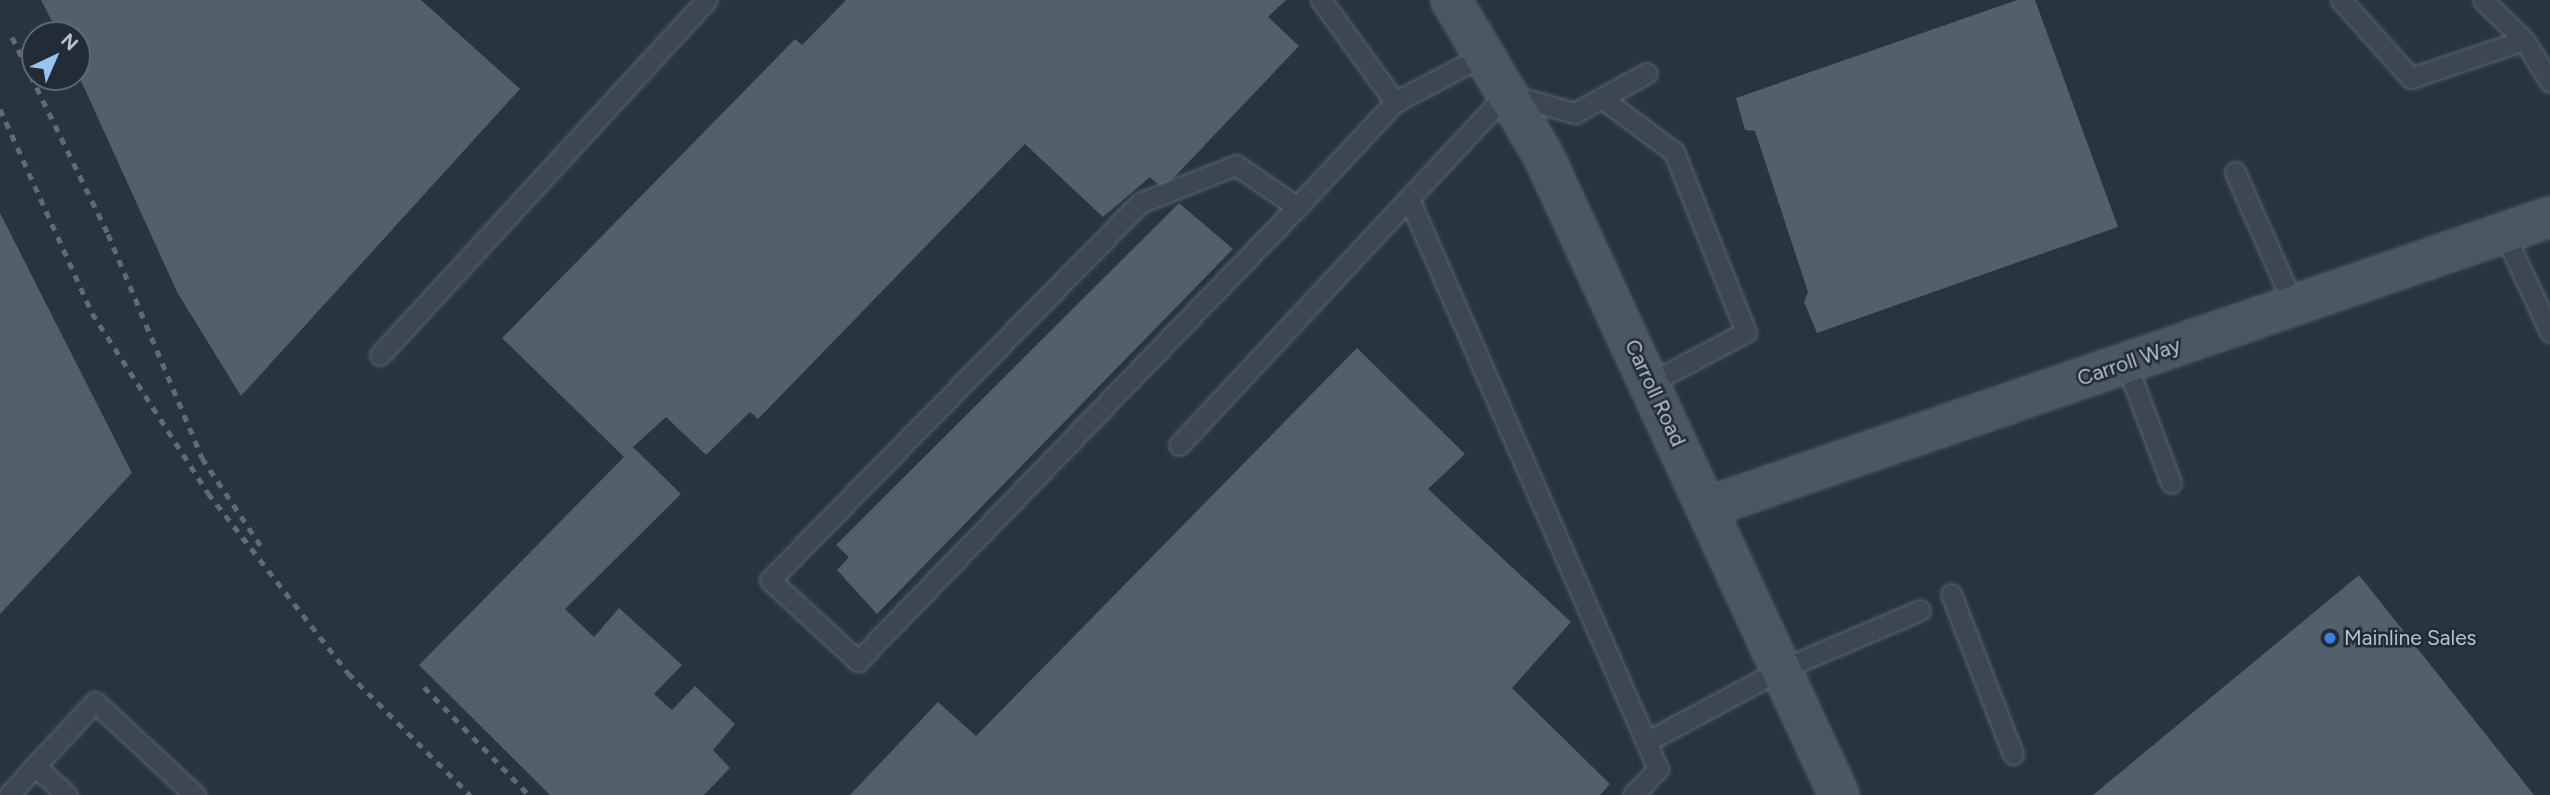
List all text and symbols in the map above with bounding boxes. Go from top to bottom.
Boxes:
north arrow [21,21,91,91]
text: N [56,29,83,55]
street label: Carroll Way [2074,333,2184,391]
street label: Carroll Road [1619,336,1691,450]
place label: Mainline Sales [2344,625,2476,651]
marker: Mainline Sales [2322,630,2338,646]

